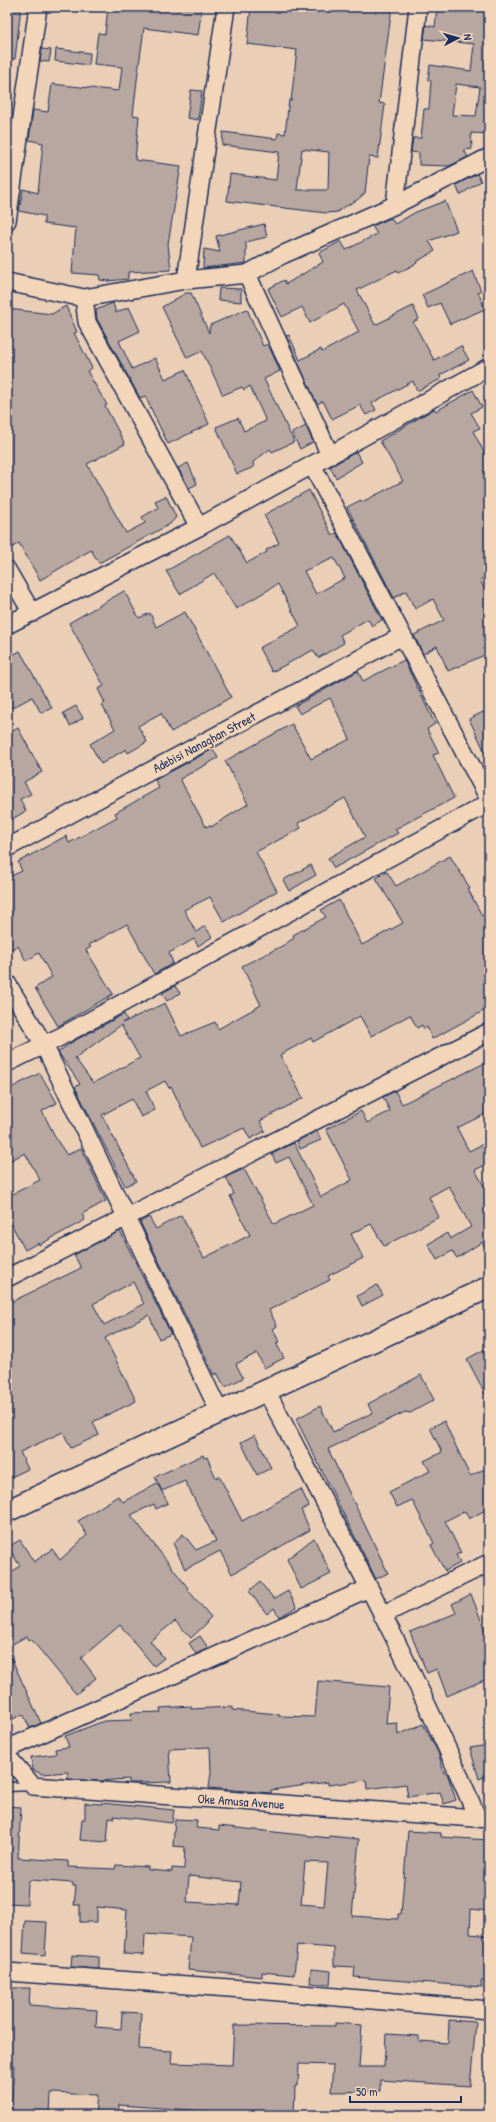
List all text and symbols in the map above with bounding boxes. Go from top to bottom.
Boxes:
north arrow [438,18,478,58]
text: N [461,33,475,41]
street label: Adebisi Nanaghan Street [149,707,259,777]
street label: Oke Amusa Avenue [197,1789,285,1813]
scale bar [350,2078,461,2104]
text: 50 m [356,2083,377,2100]

